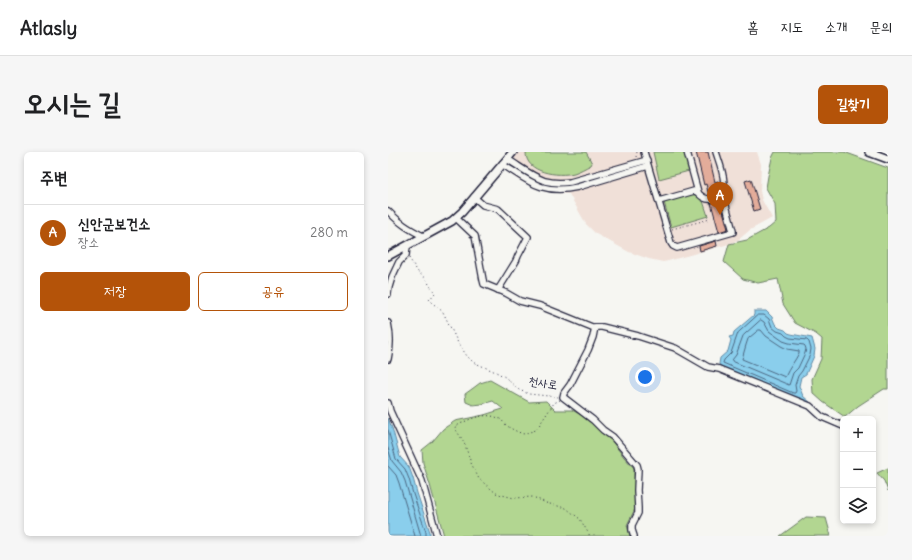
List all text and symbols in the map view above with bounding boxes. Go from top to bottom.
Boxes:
text: Atlasly [20,16,77,40]
text: 홈 [747,18,758,36]
text: 지도 [780,18,803,36]
text: 소개 [825,18,847,36]
text: 문의 [869,18,892,36]
text: 오시는 길 [24,85,121,121]
button: 길찾기 [818,85,888,124]
text: 주변 [40,167,67,189]
pin: A [707,182,733,215]
text: 신안군보건소 [78,214,150,233]
text: A [49,224,57,241]
text: 280 m [310,224,348,241]
text: 장소 [78,234,99,251]
button: 저장 [40,272,190,311]
button: 공유 [198,272,348,311]
your location [635,367,655,387]
street label: 천사로 [528,373,559,392]
map controls [840,416,876,524]
button: + [840,416,876,452]
button: − [840,452,876,488]
button: layers [840,488,876,524]

